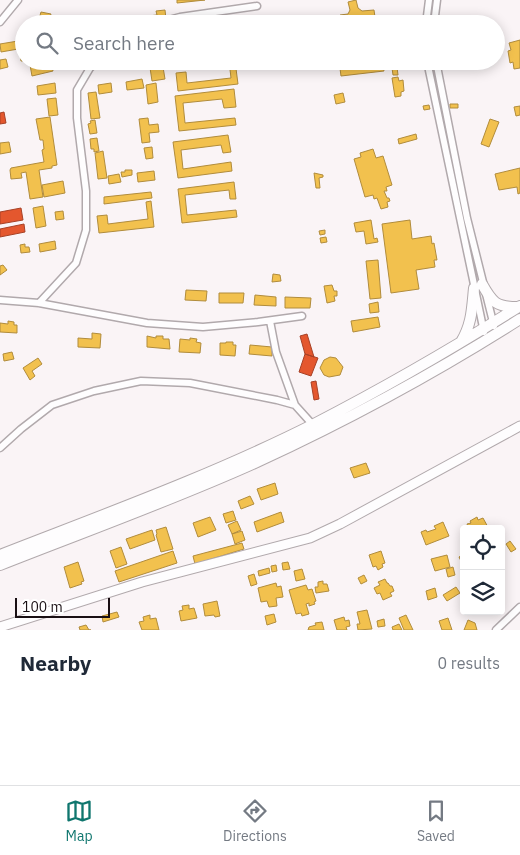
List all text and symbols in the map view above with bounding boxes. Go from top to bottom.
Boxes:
search box [15,15,505,70]
icon: search [33,29,61,57]
text: Search here [73,31,175,55]
map controls [460,525,505,615]
button: locate [460,525,505,570]
button: layers [460,570,505,615]
scale bar [15,595,110,618]
text: 100 m [22,598,63,616]
text: Nearby [20,649,91,677]
text: 0 results [437,653,500,673]
tab: Map [65,797,93,845]
tab: Directions [223,797,287,845]
tab: Saved [417,797,455,845]

